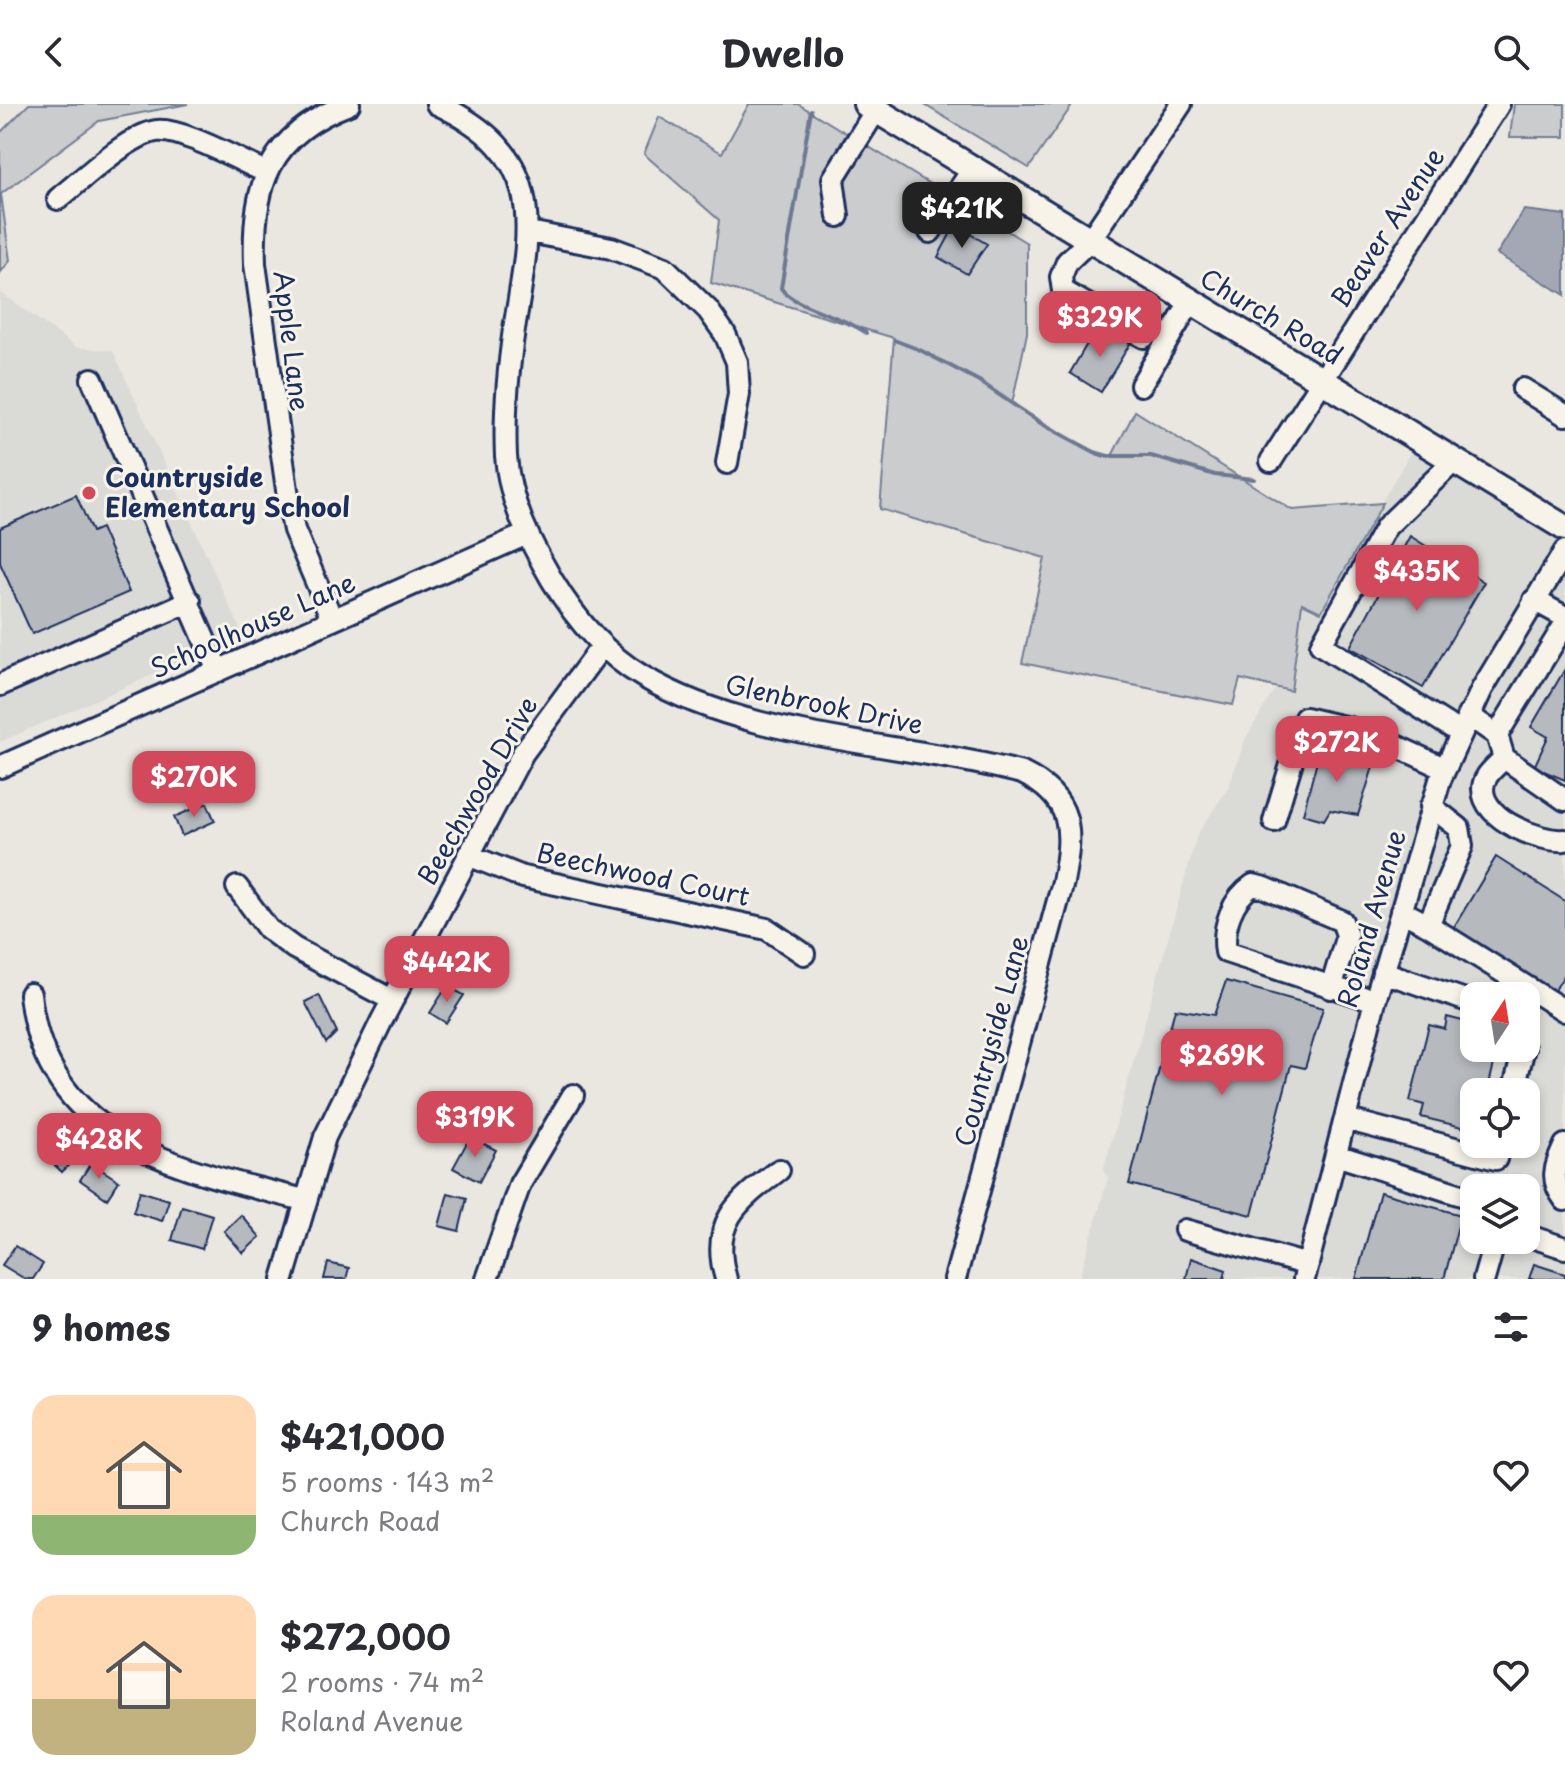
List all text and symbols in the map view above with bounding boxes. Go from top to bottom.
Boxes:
text: Dwello [721,25,844,79]
icon: back [32,30,76,74]
icon: search [1489,30,1533,74]
street label: Beaver Avenue [1320,140,1453,315]
pin: $421K [906,182,1018,250]
text: $421K [920,188,1004,227]
street label: Church Road [1193,258,1351,374]
street label: Apple Lane [265,268,320,413]
pin: $329K [1044,291,1156,359]
text: $329K [1057,297,1143,336]
place label: Countryside Elementary School [105,457,350,526]
marker: Countryside Elementary School [80,484,98,502]
pin: $435K [1361,545,1473,613]
text: $435K [1374,551,1460,590]
street label: Schoolhouse Lane [143,562,361,687]
street label: Glenbrook Drive [722,664,927,744]
street label: Beechwood Drive [407,689,547,892]
pin: $272K [1281,716,1393,784]
text: $272K [1294,722,1381,761]
pin: $270K [138,751,250,819]
text: $270K [150,757,238,796]
street label: Roland Avenue [1327,825,1415,1012]
street label: Beechwood Court [533,832,753,915]
street label: Countryside Lane [944,931,1037,1150]
pin: $442K [391,936,503,1004]
text: $442K [402,942,492,981]
north arrow [1460,982,1540,1062]
map controls [1460,982,1540,1254]
pin: $269K [1166,1029,1278,1097]
text: $269K [1179,1035,1265,1074]
button: locate [1460,1078,1540,1158]
pin: $319K [419,1091,531,1159]
text: $319K [435,1097,515,1136]
pin: $428K [43,1113,155,1181]
text: $428K [55,1119,143,1158]
button: layers [1460,1174,1540,1254]
text: 9 homes [32,1301,171,1353]
icon: filters [1489,1305,1533,1349]
text: $421,000 [280,1410,445,1462]
icon: home [96,1427,192,1523]
icon: heart [1489,1453,1533,1497]
text: 5 rooms · 143 m² [280,1462,495,1501]
text: Church Road [280,1501,440,1540]
text: $272,000 [280,1610,451,1662]
icon: home [96,1627,192,1723]
icon: heart [1489,1653,1533,1697]
text: 2 rooms · 74 m² [280,1662,484,1701]
text: Roland Avenue [280,1701,463,1740]

